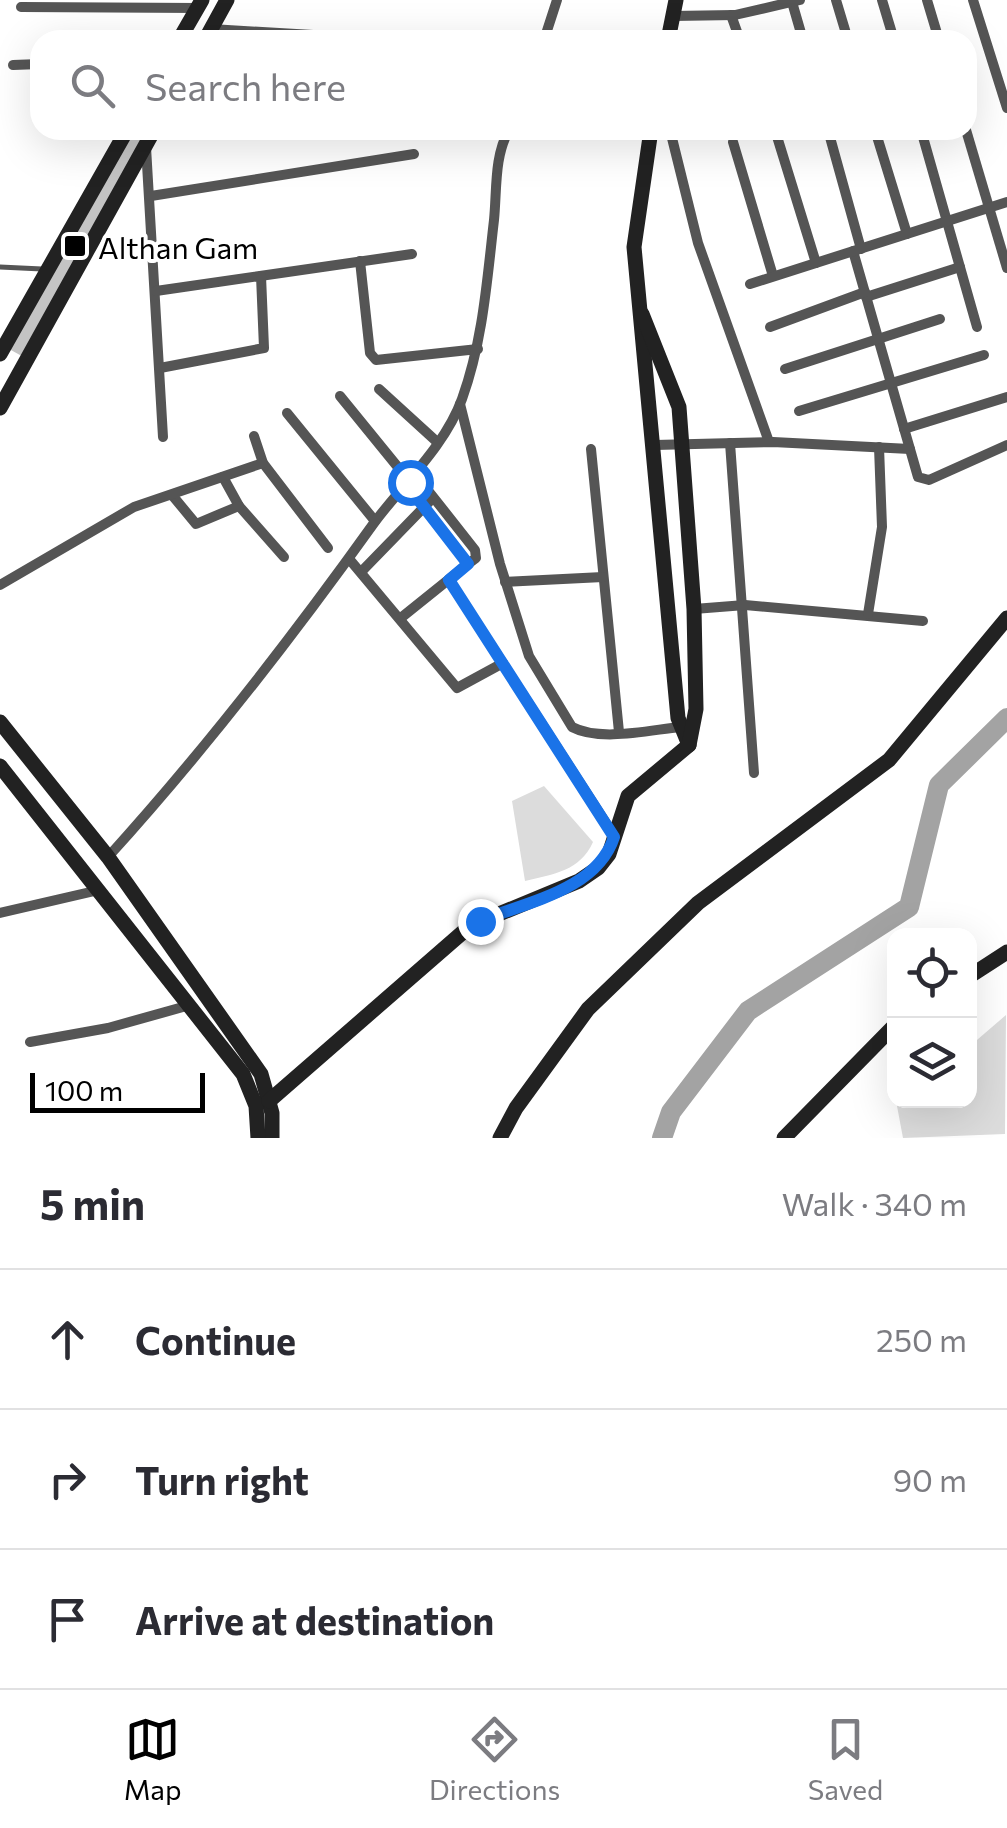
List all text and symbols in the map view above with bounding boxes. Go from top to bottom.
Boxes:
search box [30,30,977,140]
icon: search [65,58,120,113]
text: Search here [145,62,346,109]
place label: Althan Gam [98,228,258,265]
marker: Althan Gam [62,233,88,259]
route start [388,460,434,506]
route end [458,899,504,945]
map controls [887,928,977,1108]
button: locate [887,928,977,1018]
button: layers [887,1018,977,1108]
scale bar [30,1068,205,1112]
text: 100 m [45,1073,123,1107]
text: 5 min [40,1177,145,1229]
text: Walk · 340 m [782,1183,967,1223]
icon: ahead [40,1312,95,1367]
text: Continue [135,1316,296,1363]
text: 250 m [876,1319,967,1359]
icon: right [40,1452,95,1507]
text: Turn right [135,1456,309,1503]
text: 90 m [893,1459,967,1499]
icon: arrive [40,1592,95,1647]
text: Arrive at destination [135,1596,494,1643]
tab: Map [124,1712,181,1806]
tab: Directions [429,1712,560,1806]
tab: Saved [808,1712,883,1806]

